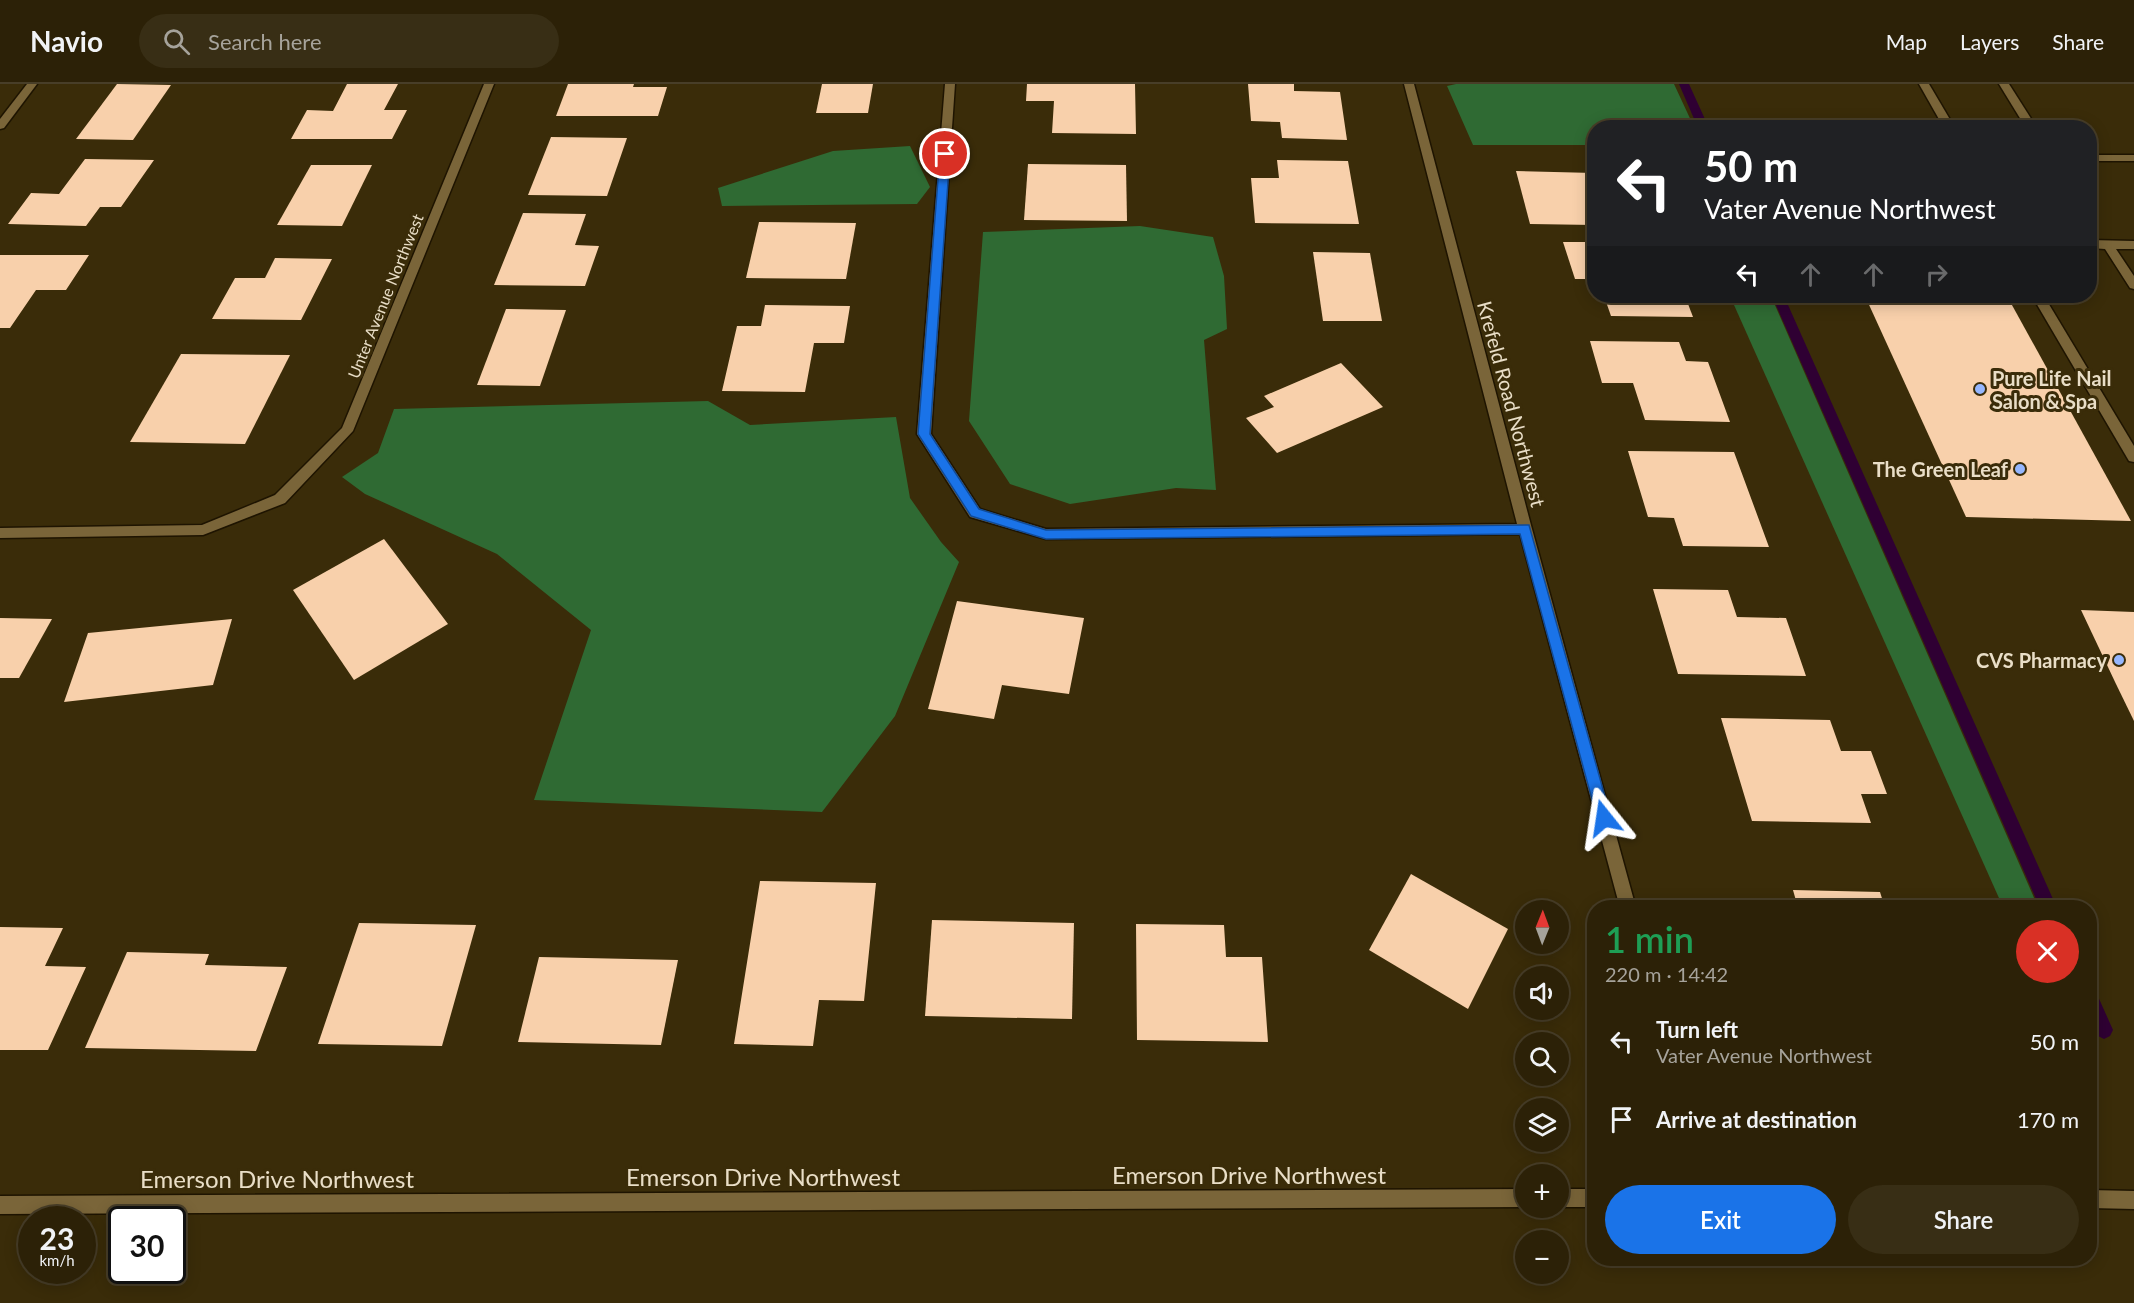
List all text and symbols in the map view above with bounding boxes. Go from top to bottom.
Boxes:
search box [139,14,559,68]
text: Navio [30,24,103,58]
icon: search [160,25,193,58]
text: Search here [208,28,322,55]
text: Map [1886,29,1927,54]
text: Layers [1960,29,2019,54]
text: Share [2052,29,2104,54]
pin [919,128,970,179]
icon: arrive [928,137,961,170]
text: 50 m [1704,141,1798,191]
icon: left [1605,144,1683,222]
text: Vater Avenue Northwest [1704,192,1996,225]
street label: Unter Avenue Northwest [343,211,427,381]
icon: left [1731,258,1764,291]
icon: ahead [1794,258,1827,291]
icon: ahead [1857,258,1890,291]
icon: right [1920,258,1953,291]
street label: Krefeld Road Northwest [1473,298,1551,510]
place label: Pure Life Nail Salon & Spa [1992,366,2112,413]
marker: Pure Life Nail Salon & Spa [1973,382,1987,396]
place label: The Green Leaf [1873,457,2009,481]
marker: The Green Leaf [2013,462,2027,476]
place label: CVS Pharmacy [1976,648,2107,672]
marker: CVS Pharmacy [2112,653,2126,667]
position arrow [1572,786,1636,850]
north arrow [1515,900,1569,954]
map controls [1515,900,1569,1284]
text: 1 min [1605,917,1694,961]
button: close [2016,920,2079,983]
text: 220 m · 14:42 [1605,962,1728,986]
button: sound [1515,966,1569,1020]
text: Turn left [1656,1016,1738,1043]
icon: left [1605,1025,1638,1058]
text: 50 m [2030,1028,2079,1055]
button: search [1515,1032,1569,1086]
text: Vater Avenue Northwest [1656,1043,1872,1067]
button: layers [1515,1098,1569,1152]
icon: arrive [1605,1103,1638,1136]
text: Arrive at destination [1656,1106,1857,1133]
text: 170 m [2017,1106,2079,1133]
street label: Emerson Drive Northwest [1112,1160,1386,1189]
street label: Emerson Drive Northwest [626,1162,900,1191]
street label: Emerson Drive Northwest [140,1164,414,1193]
button: + [1515,1164,1569,1218]
button: Exit [1605,1185,1836,1254]
button: Share [1848,1185,2079,1254]
speed limit sign: 30 [108,1206,186,1284]
text: 23 [40,1220,74,1256]
button: − [1515,1230,1569,1284]
text: km/h [39,1251,75,1269]

